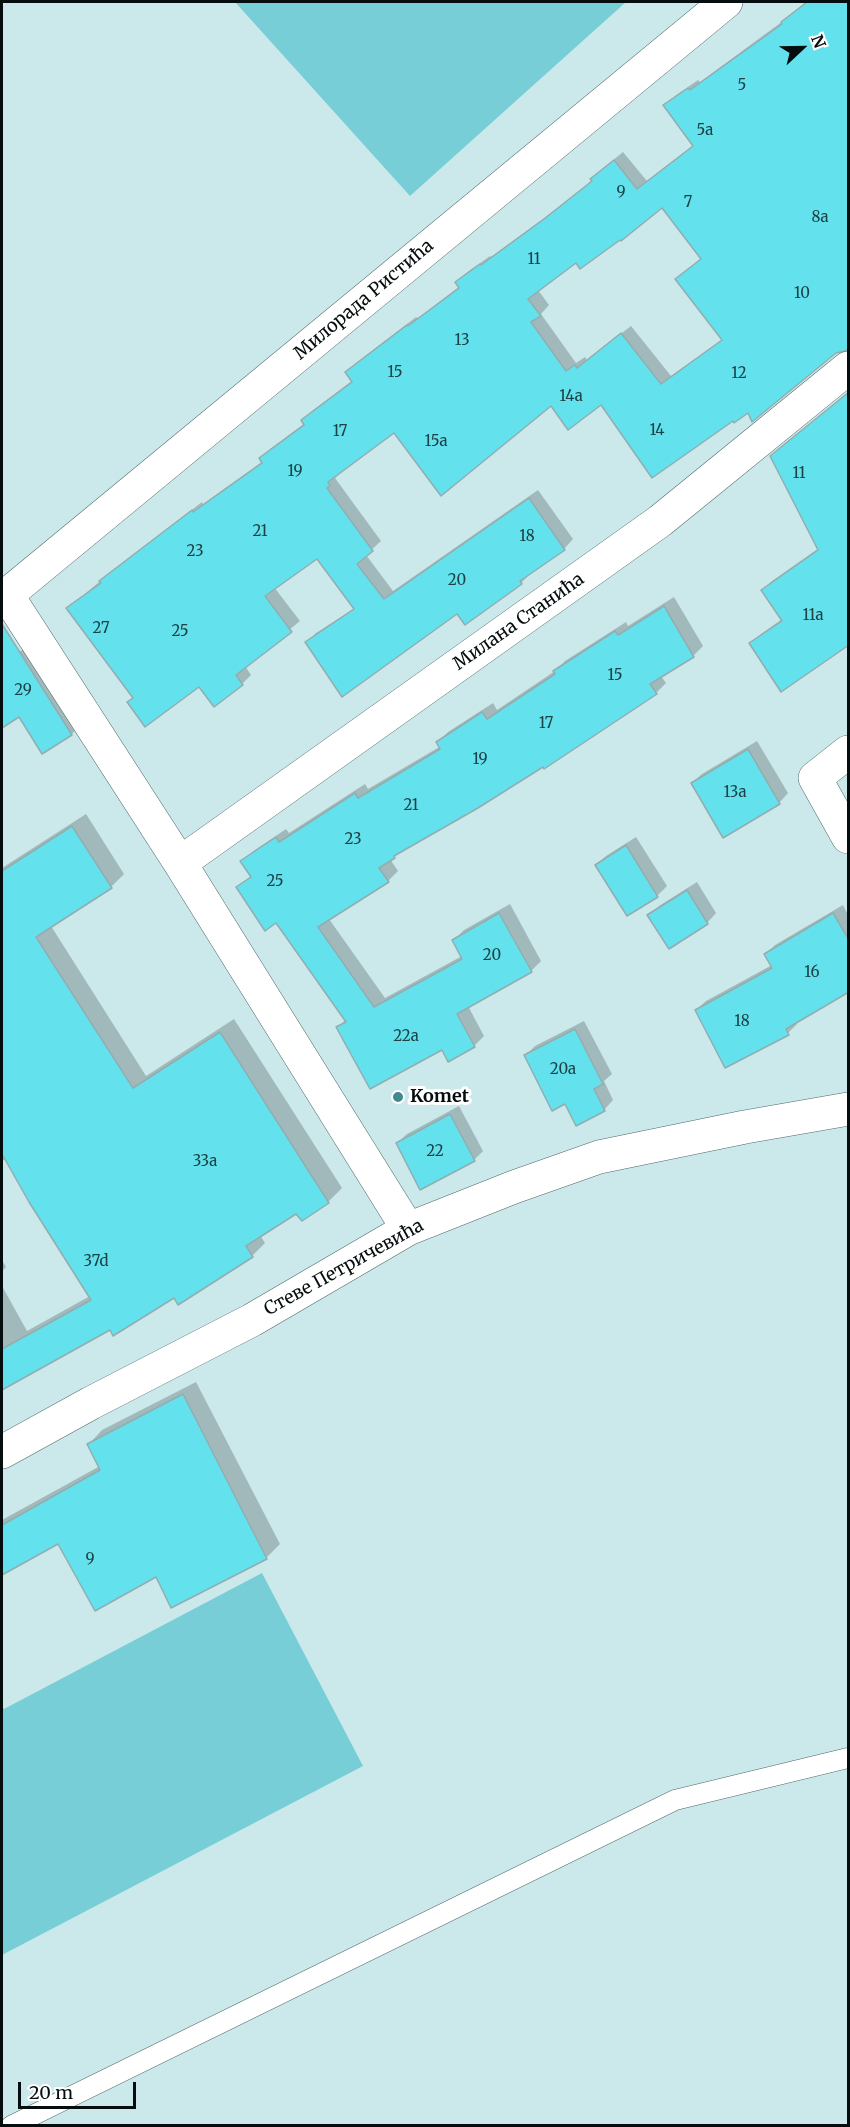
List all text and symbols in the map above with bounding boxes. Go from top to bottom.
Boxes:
north arrow [772,18,832,78]
text: N [807,32,830,51]
house number: 5 [738,77,746,95]
house number: 5a [697,122,713,140]
house number: 9 [616,184,626,202]
house number: 7 [684,194,692,212]
house number: 8a [811,209,829,227]
street label: Милорада Ристића [290,235,438,365]
house number: 11 [527,251,541,269]
house number: 10 [794,285,810,303]
house number: 13 [455,332,469,350]
house number: 15 [387,364,403,382]
house number: 12 [731,365,747,383]
house number: 14a [559,388,583,406]
house number: 14 [649,422,665,440]
house number: 17 [333,423,347,441]
house number: 15a [424,433,448,451]
house number: 19 [287,463,303,481]
house number: 11 [792,465,806,483]
house number: 21 [252,523,268,541]
house number: 18 [519,528,535,546]
house number: 23 [187,543,203,561]
street label: Милана Станића [449,569,589,675]
house number: 20 [448,572,466,590]
house number: 11a [802,607,824,625]
house number: 27 [93,620,109,638]
house number: 25 [171,623,189,641]
house number: 15 [607,667,623,685]
house number: 29 [14,682,32,700]
house number: 17 [539,715,553,733]
house number: 19 [472,751,488,769]
house number: 13a [723,784,747,802]
house number: 21 [403,797,419,815]
house number: 23 [345,831,361,849]
house number: 25 [266,873,284,891]
house number: 20 [483,947,501,965]
house number: 16 [804,964,820,982]
house number: 18 [734,1013,750,1031]
house number: 22a [393,1028,419,1046]
house number: 20a [550,1061,576,1079]
place label: Komet [410,1086,469,1108]
marker: Komet [391,1090,405,1104]
house number: 22 [426,1143,444,1161]
house number: 33a [193,1153,217,1171]
street label: Стеве Петричевића [261,1215,427,1321]
house number: 37d [84,1253,108,1271]
house number: 9 [85,1551,95,1569]
scale bar [21,2070,140,2108]
text: 20 m [29,2081,73,2104]

